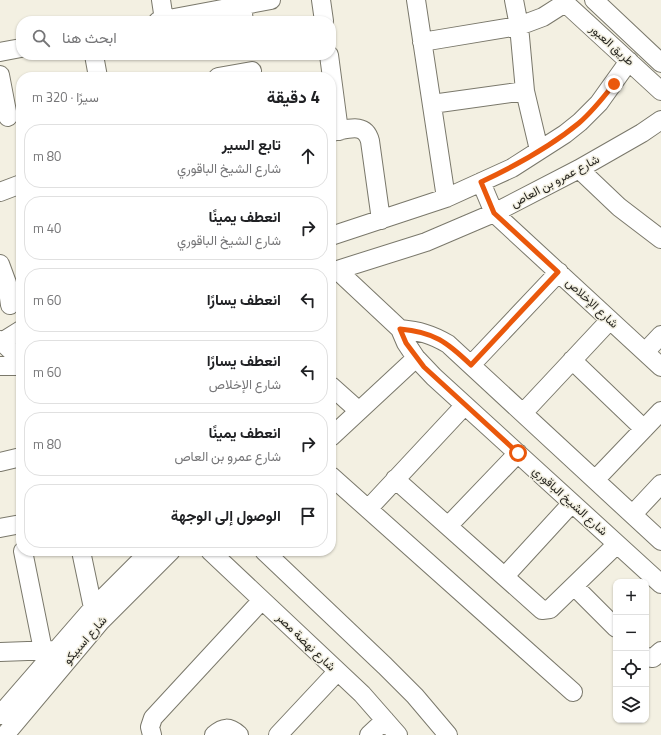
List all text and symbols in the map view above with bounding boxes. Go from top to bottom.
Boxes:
search box [16,16,336,60]
street label: طريق العبور [585,19,639,70]
text: ابحث هنا [62,26,117,49]
icon: search [30,27,52,49]
route end [605,75,623,93]
text: 4 دقيقة [267,84,320,110]
text: سيرًا · 320 m [32,87,99,107]
text: تابع السير [222,133,281,156]
icon: ahead [297,145,319,167]
text: 80 m [33,146,61,166]
street label: شارع عمرو بن العاص [507,149,603,212]
text: شارع الشيخ الباقوري [177,158,281,178]
text: انعطف يمينًا [209,205,281,228]
icon: right [297,217,319,239]
text: 40 m [33,218,61,238]
text: شارع الشيخ الباقوري [177,230,281,250]
street label: شارع الإخلاص [561,273,623,332]
text: انعطف يسارًا [207,288,281,311]
icon: left [297,289,319,311]
text: 60 m [33,290,61,310]
text: انعطف يسارًا [207,349,281,372]
icon: left [297,361,319,383]
text: 60 m [33,362,61,382]
text: شارع الإخلاص [209,374,281,394]
text: انعطف يمينًا [209,421,281,444]
icon: right [297,433,319,455]
text: 80 m [33,434,61,454]
route start [509,444,527,462]
text: شارع عمرو بن العاص [174,446,281,466]
street label: شارع الشيخ الباقوري [528,461,612,541]
text: الوصول إلى الوجهة [171,504,281,527]
icon: arrive [297,505,319,527]
map controls [613,579,649,723]
button: + [613,579,649,615]
street label: شارع نهضة مصر [271,607,341,675]
street label: شارع اسبيكو [58,611,111,668]
button: − [613,615,649,651]
button: locate [613,651,649,687]
button: layers [613,687,649,723]

